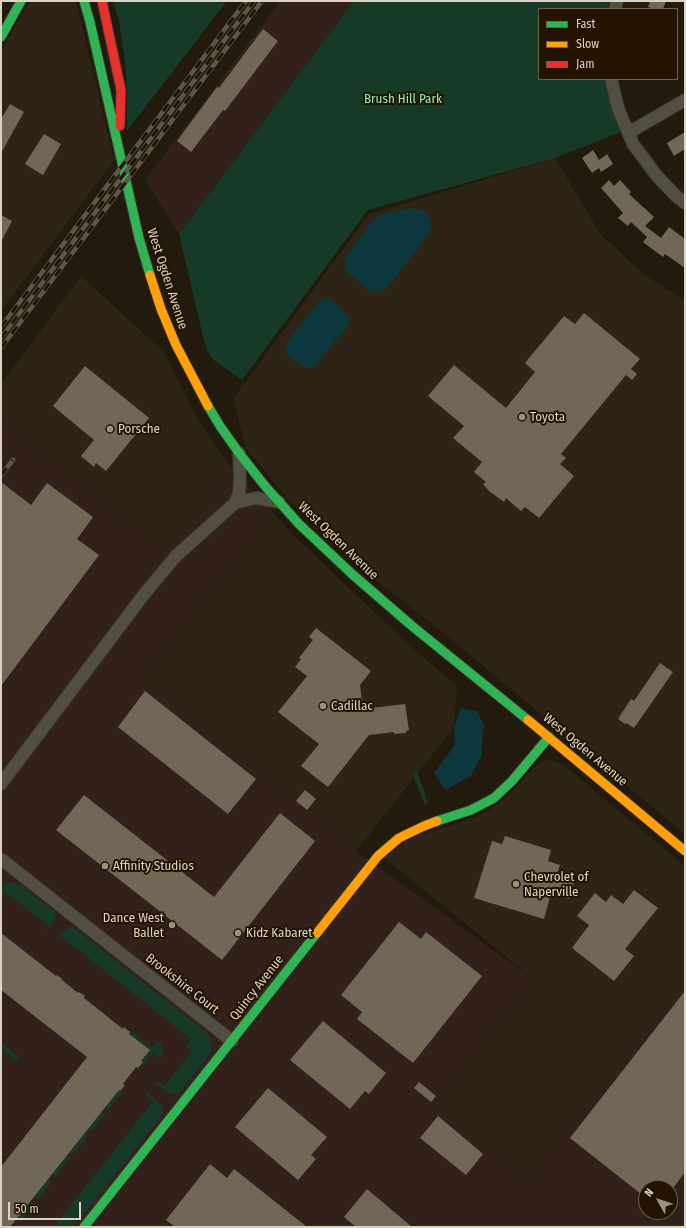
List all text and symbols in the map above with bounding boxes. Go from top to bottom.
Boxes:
legend [538,8,678,80]
text: Fast [576,17,595,31]
text: Slow [576,37,599,51]
text: Jam [576,57,594,71]
park label: Brush Hill Park [364,91,442,107]
street label: West Ogden Avenue [143,227,191,331]
place label: Toyota [530,409,565,425]
marker: Toyota [517,412,527,422]
place label: Porsche [118,421,160,437]
marker: Porsche [105,424,115,434]
street label: West Ogden Avenue [295,499,381,583]
place label: Cadillac [331,698,373,714]
marker: Cadillac [318,701,328,711]
street label: West Ogden Avenue [540,710,630,790]
place label: Affinity Studios [113,858,194,874]
marker: Affinity Studios [100,861,110,871]
place label: Chevrolet of Naperville [524,869,588,900]
marker: Chevrolet of Naperville [511,879,521,889]
place label: Dance West Ballet [103,910,164,941]
marker: Dance West Ballet [167,920,177,930]
place label: Kidz Kabaret [246,925,312,941]
marker: Kidz Kabaret [233,928,243,938]
street label: Brookshire Court [142,950,222,1018]
street label: Quincy Avenue [227,952,287,1024]
north arrow [638,1180,678,1220]
text: N [642,1186,656,1199]
scale bar [10,1194,83,1220]
text: 50 m [15,1202,39,1216]

